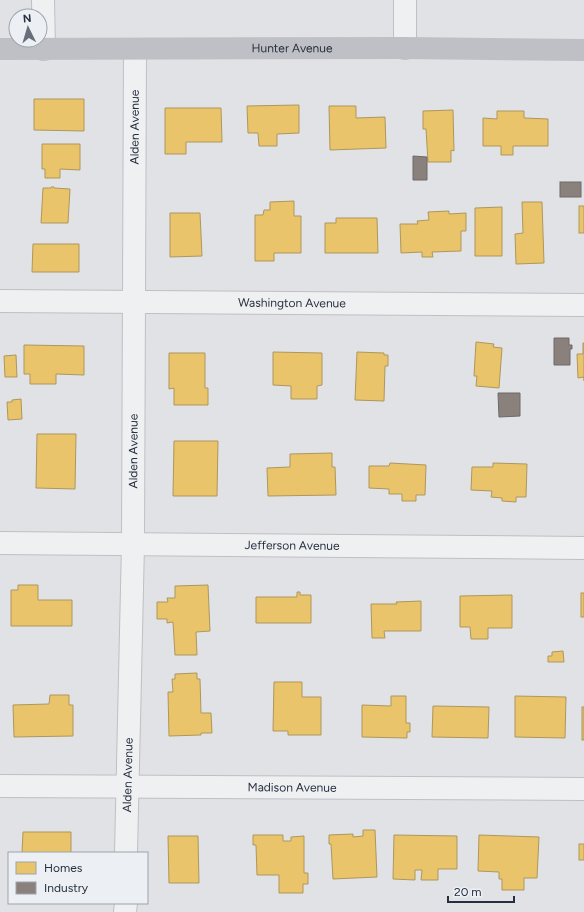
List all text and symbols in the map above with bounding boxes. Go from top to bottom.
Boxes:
north arrow [8,8,48,48]
text: N [22,12,32,25]
street label: Hunter Avenue [251,41,333,55]
street label: Alden Avenue [128,89,142,164]
street label: Washington Avenue [238,296,346,310]
street label: Alden Avenue [126,413,141,488]
street label: Jefferson Avenue [244,538,340,553]
street label: Alden Avenue [120,737,136,813]
street label: Madison Avenue [247,780,337,795]
legend [8,852,148,904]
text: Homes [44,861,83,875]
scale bar [448,878,514,904]
text: Industry [44,881,89,895]
text: 20 m [454,885,482,899]

